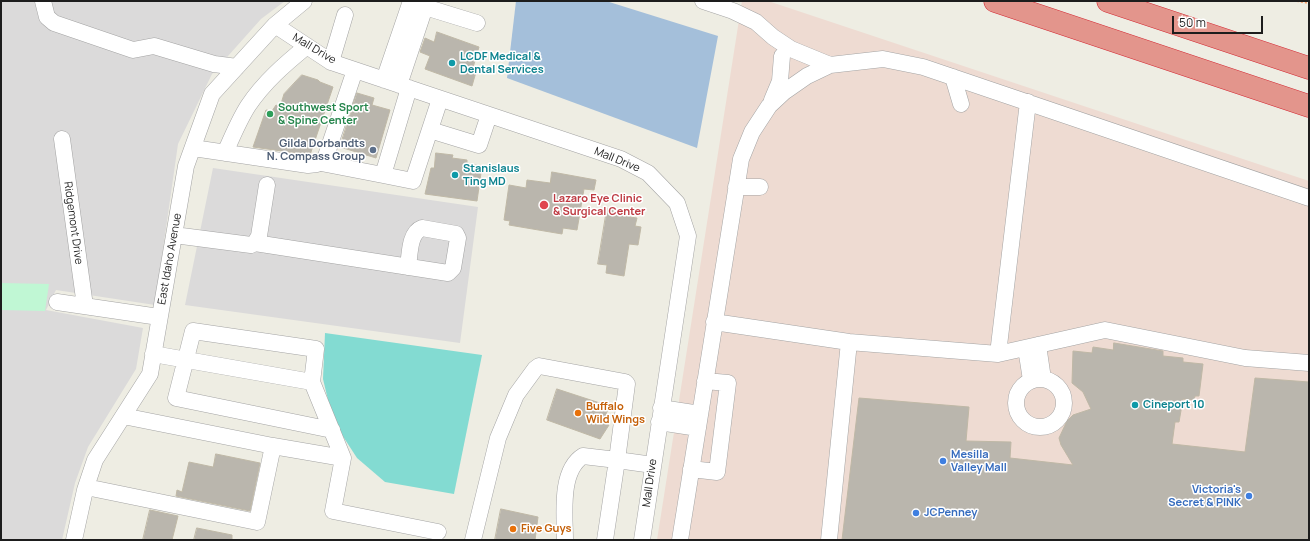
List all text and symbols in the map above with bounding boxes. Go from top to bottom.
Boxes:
scale bar [1174,8,1265,34]
text: 50 m [1179,14,1206,31]
street label: Mall Drive [290,31,338,67]
place label: LCDF Medical & Dental Services [460,50,544,76]
marker: LCDF Medical & Dental Services [447,58,457,68]
place label: Southwest Sport & Spine Center [278,101,369,127]
marker: Southwest Sport & Spine Center [265,109,275,119]
place label: Gilda Dorbandts N. Compass Group [267,137,365,163]
marker: Gilda Dorbandts N. Compass Group [368,145,378,155]
street label: Mall Drive [592,145,642,175]
place label: Stanislaus Ting MD [463,162,520,188]
marker: Stanislaus Ting MD [450,170,460,180]
street label: Ridgemont Drive [61,181,85,265]
place label: Lazaro Eye Clinic & Surgical Center [553,192,645,218]
marker: Lazaro Eye Clinic & Surgical Center [538,199,550,211]
street label: East Idaho Avenue [155,212,185,306]
place label: Cineport 10 [1143,398,1204,412]
place label: Buffalo Wild Wings [586,400,645,426]
marker: Cineport 10 [1130,400,1140,410]
marker: Buffalo Wild Wings [573,408,583,418]
place label: Mesilla Valley Mall [951,448,1007,474]
marker: Mesilla Valley Mall [938,456,948,466]
street label: Mall Drive [640,458,660,508]
place label: Victoria's Secret & PINK [1168,483,1241,509]
marker: Victoria's Secret & PINK [1244,491,1254,501]
place label: JCPenney [924,506,977,520]
marker: JCPenney [911,508,921,518]
place label: Five Guys [521,522,572,536]
marker: Five Guys [508,524,518,534]

